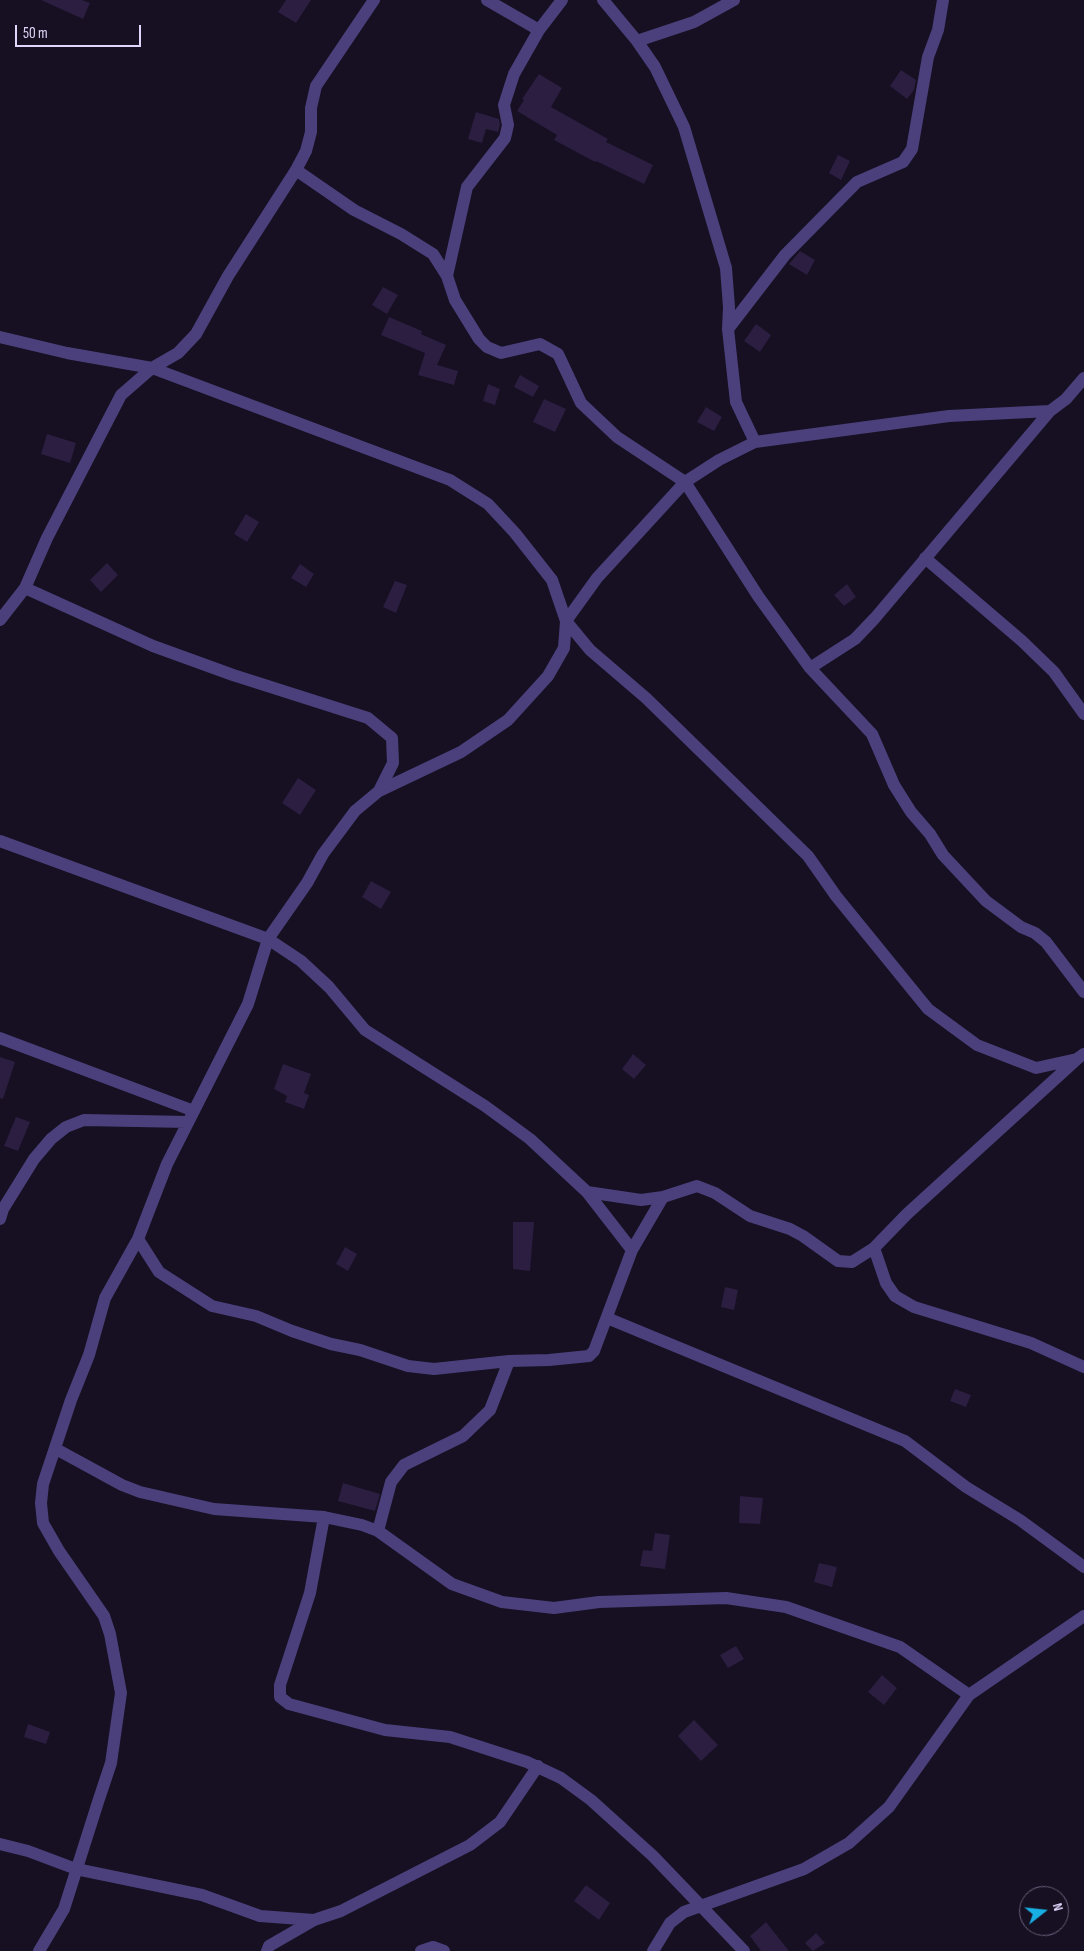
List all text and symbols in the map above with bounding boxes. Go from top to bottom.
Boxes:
scale bar [18,15,144,47]
text: 50 m [23,24,48,43]
north arrow [1019,1886,1069,1936]
text: N [1049,1901,1067,1913]

